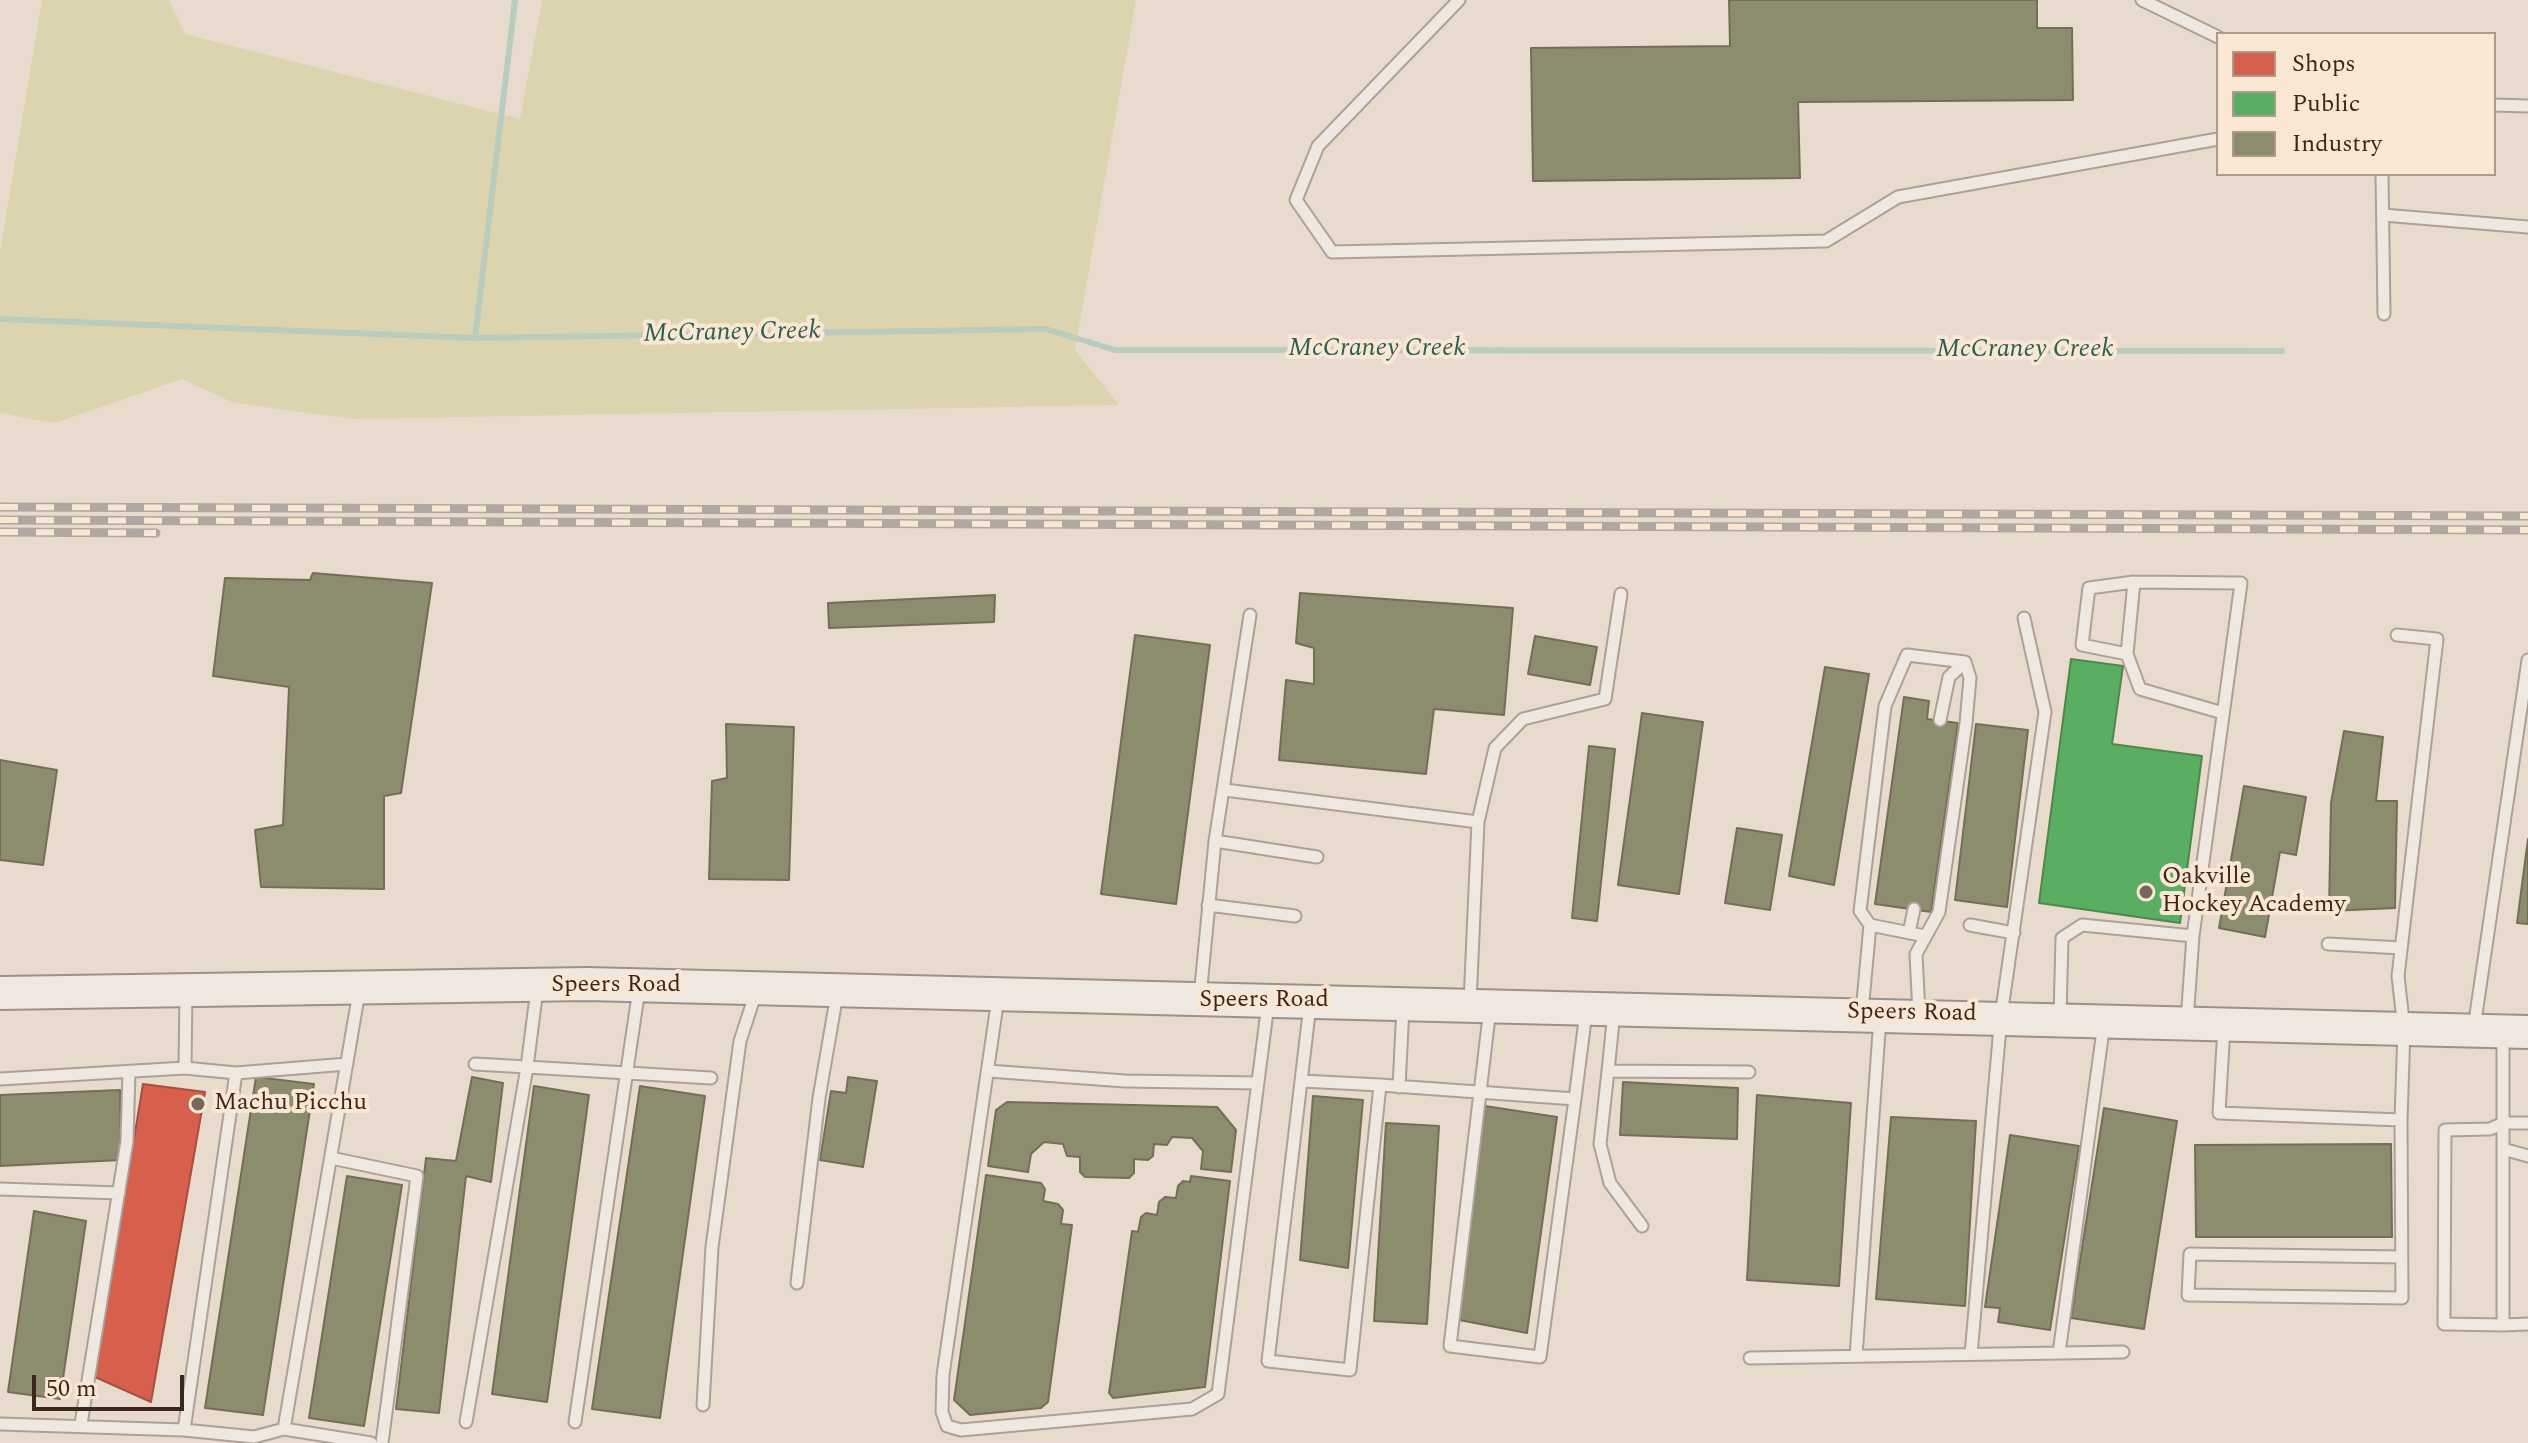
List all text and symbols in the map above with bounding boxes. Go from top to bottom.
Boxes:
legend [2216,32,2496,176]
text: Shops [2292,46,2356,82]
text: Public [2292,86,2360,122]
text: Industry [2292,126,2382,162]
water label: McCraney Creek [643,317,821,351]
water label: McCraney Creek [1288,334,1466,366]
water label: McCraney Creek [1936,335,2114,367]
place label: Oakville Hockey Academy [2162,864,2346,920]
marker: Oakville Hockey Academy [2137,883,2155,901]
street label: Speers Road [551,972,681,1000]
street label: Speers Road [1199,987,1329,1015]
street label: Speers Road [1847,998,1977,1030]
place label: Machu Picchu [214,1090,367,1118]
marker: Machu Picchu [189,1095,207,1113]
scale bar [36,1359,188,1409]
text: 50 m [46,1371,97,1407]

